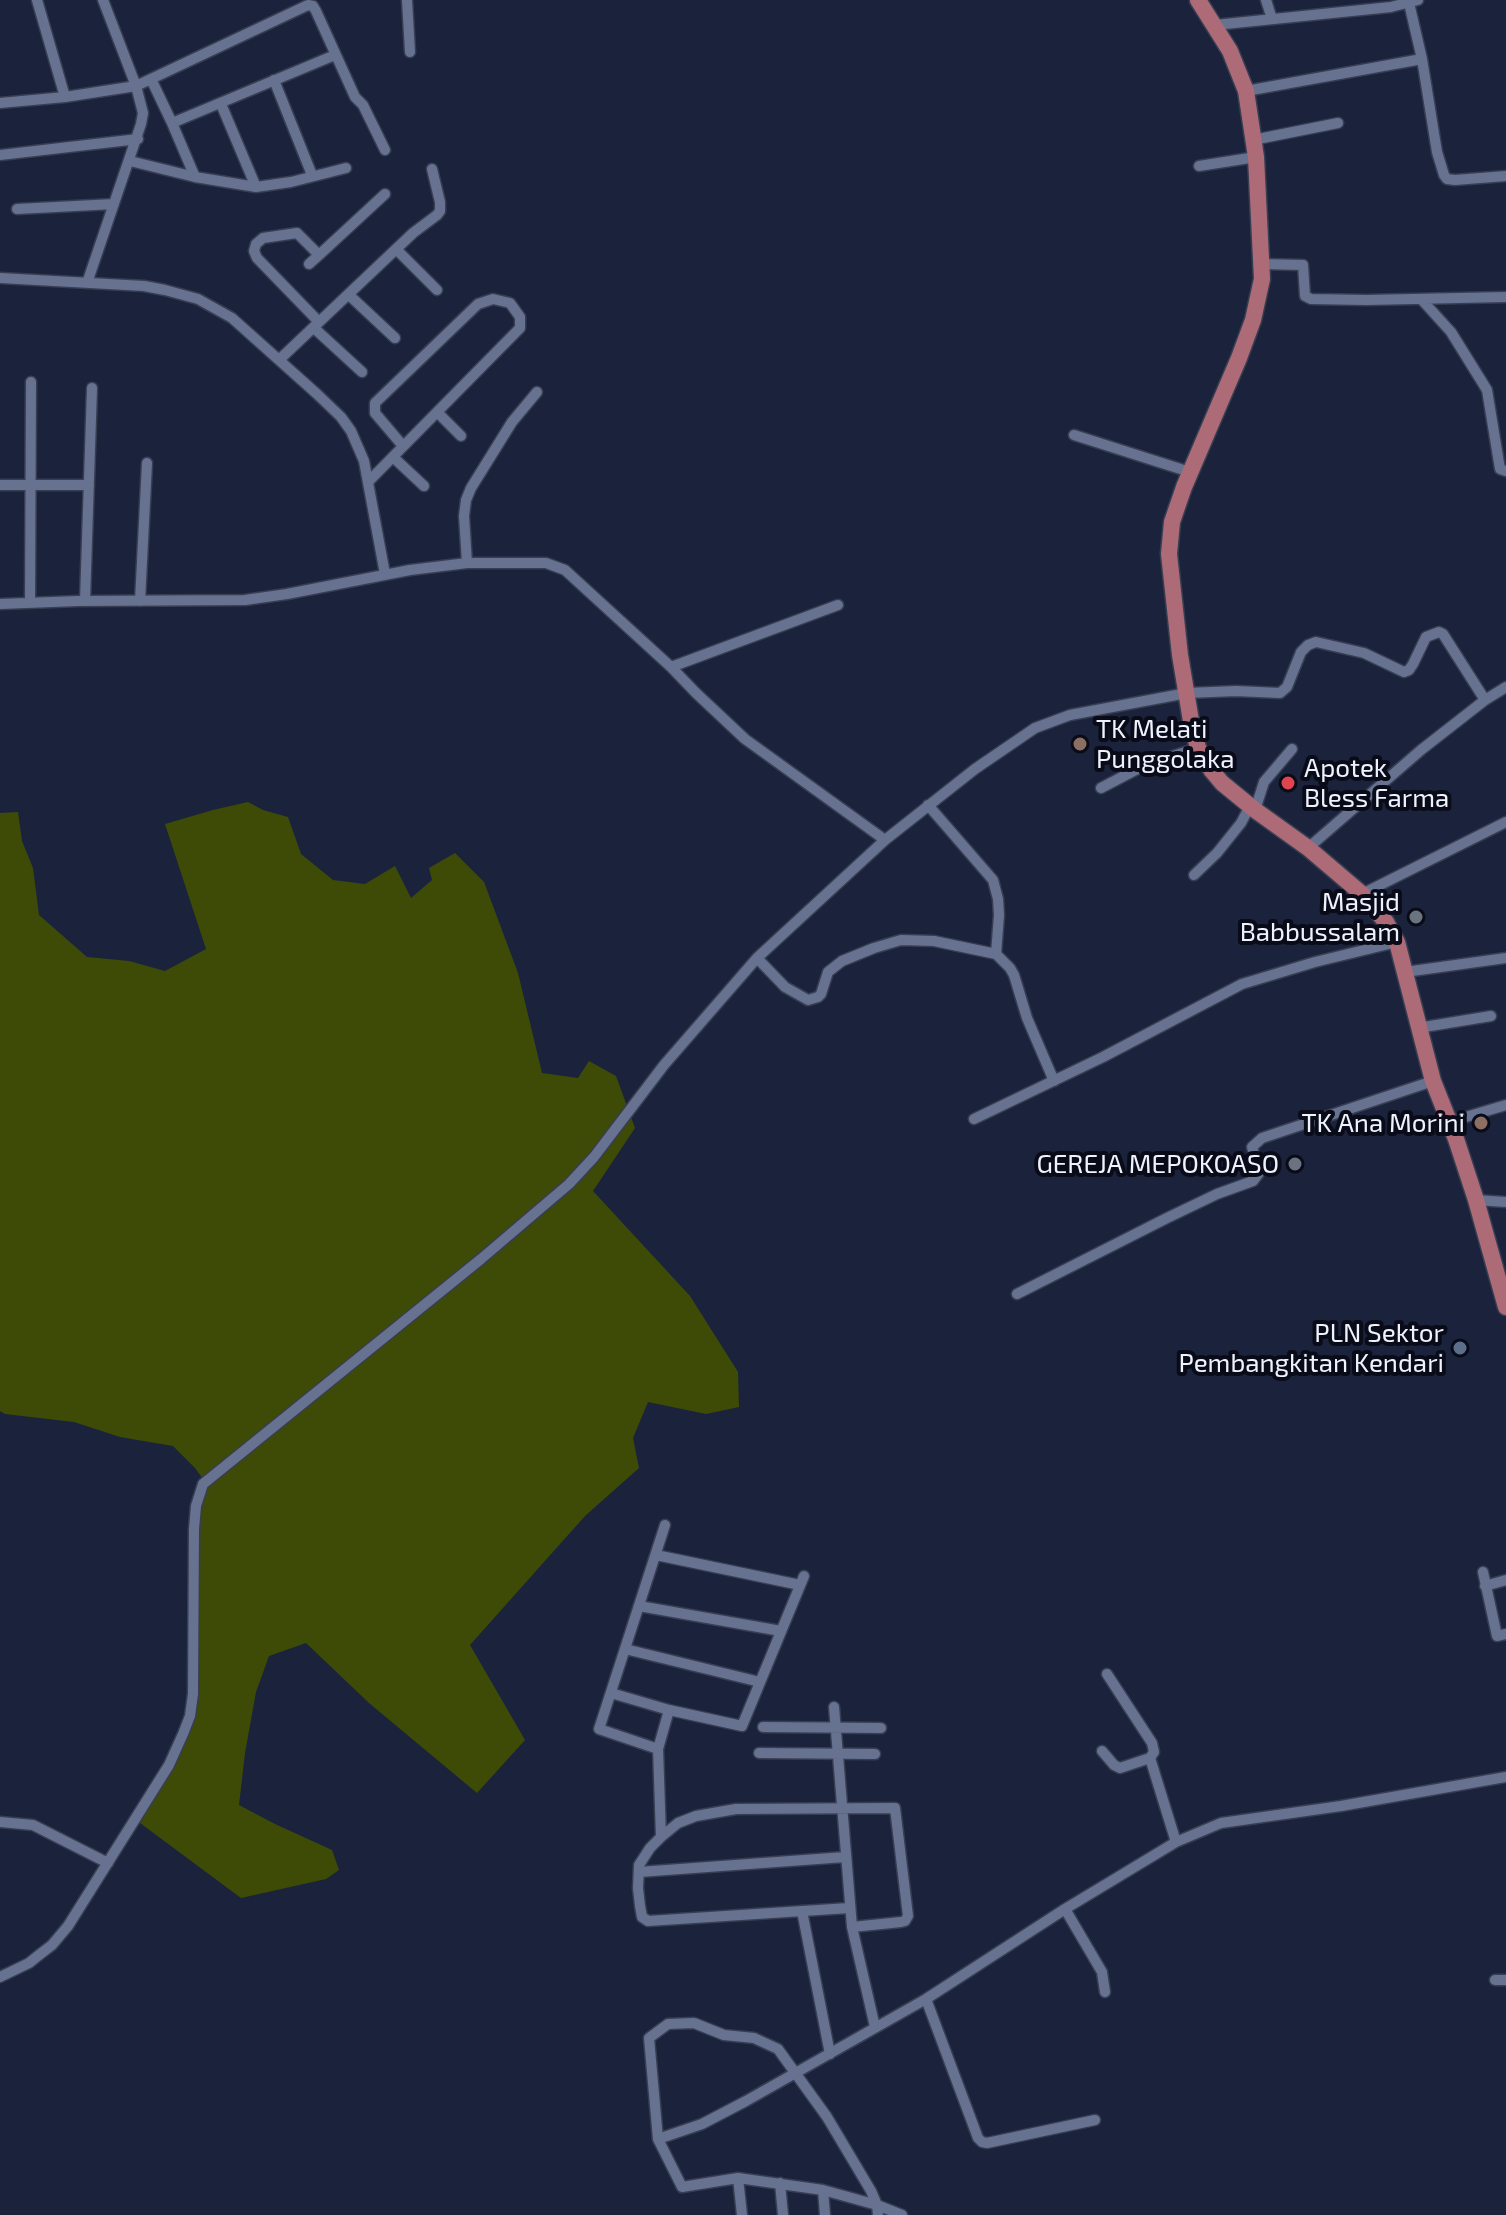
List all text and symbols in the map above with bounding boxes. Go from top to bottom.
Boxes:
place label: TK Melati Punggolaka [1096,713,1234,774]
marker: TK Melati Punggolaka [1071,735,1089,753]
place label: Apotek Bless Farma [1304,752,1449,814]
marker: Apotek Bless Farma [1279,774,1297,792]
place label: Masjid Babbussalam [1240,886,1400,948]
marker: Masjid Babbussalam [1407,908,1425,926]
place label: TK Ana Morini [1301,1107,1465,1139]
marker: TK Ana Morini [1472,1114,1490,1132]
place label: GEREJA MEPOKOASO [1036,1148,1279,1180]
marker: GEREJA MEPOKOASO [1286,1155,1304,1173]
place label: PLN Sektor Pembangkitan Kendari [1178,1317,1444,1378]
marker: PLN Sektor Pembangkitan Kendari [1451,1339,1469,1357]

